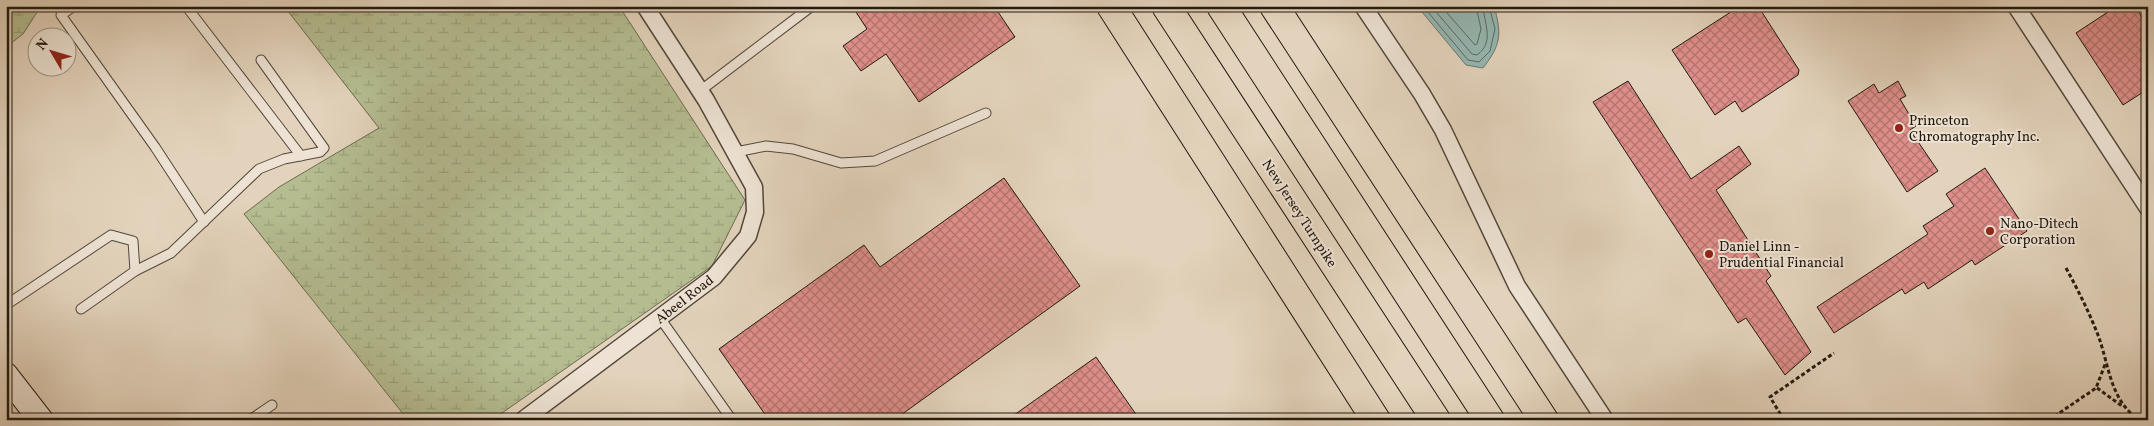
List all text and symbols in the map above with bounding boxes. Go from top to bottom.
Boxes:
north arrow [28,28,78,78]
text: N [32,35,54,55]
place label: Princeton Chromatography Inc. [1909,112,2040,147]
marker: Princeton Chromatography Inc. [1893,122,1905,134]
street label: New Jersey Turnpike [1257,156,1341,272]
place label: Nano-Ditech Corporation [2000,215,2079,250]
marker: Nano-Ditech Corporation [1984,225,1996,237]
place label: Daniel Linn - Prudential Financial [1719,238,1844,273]
marker: Daniel Linn - Prudential Financial [1703,248,1715,260]
street label: Abeel Road [652,271,718,329]

